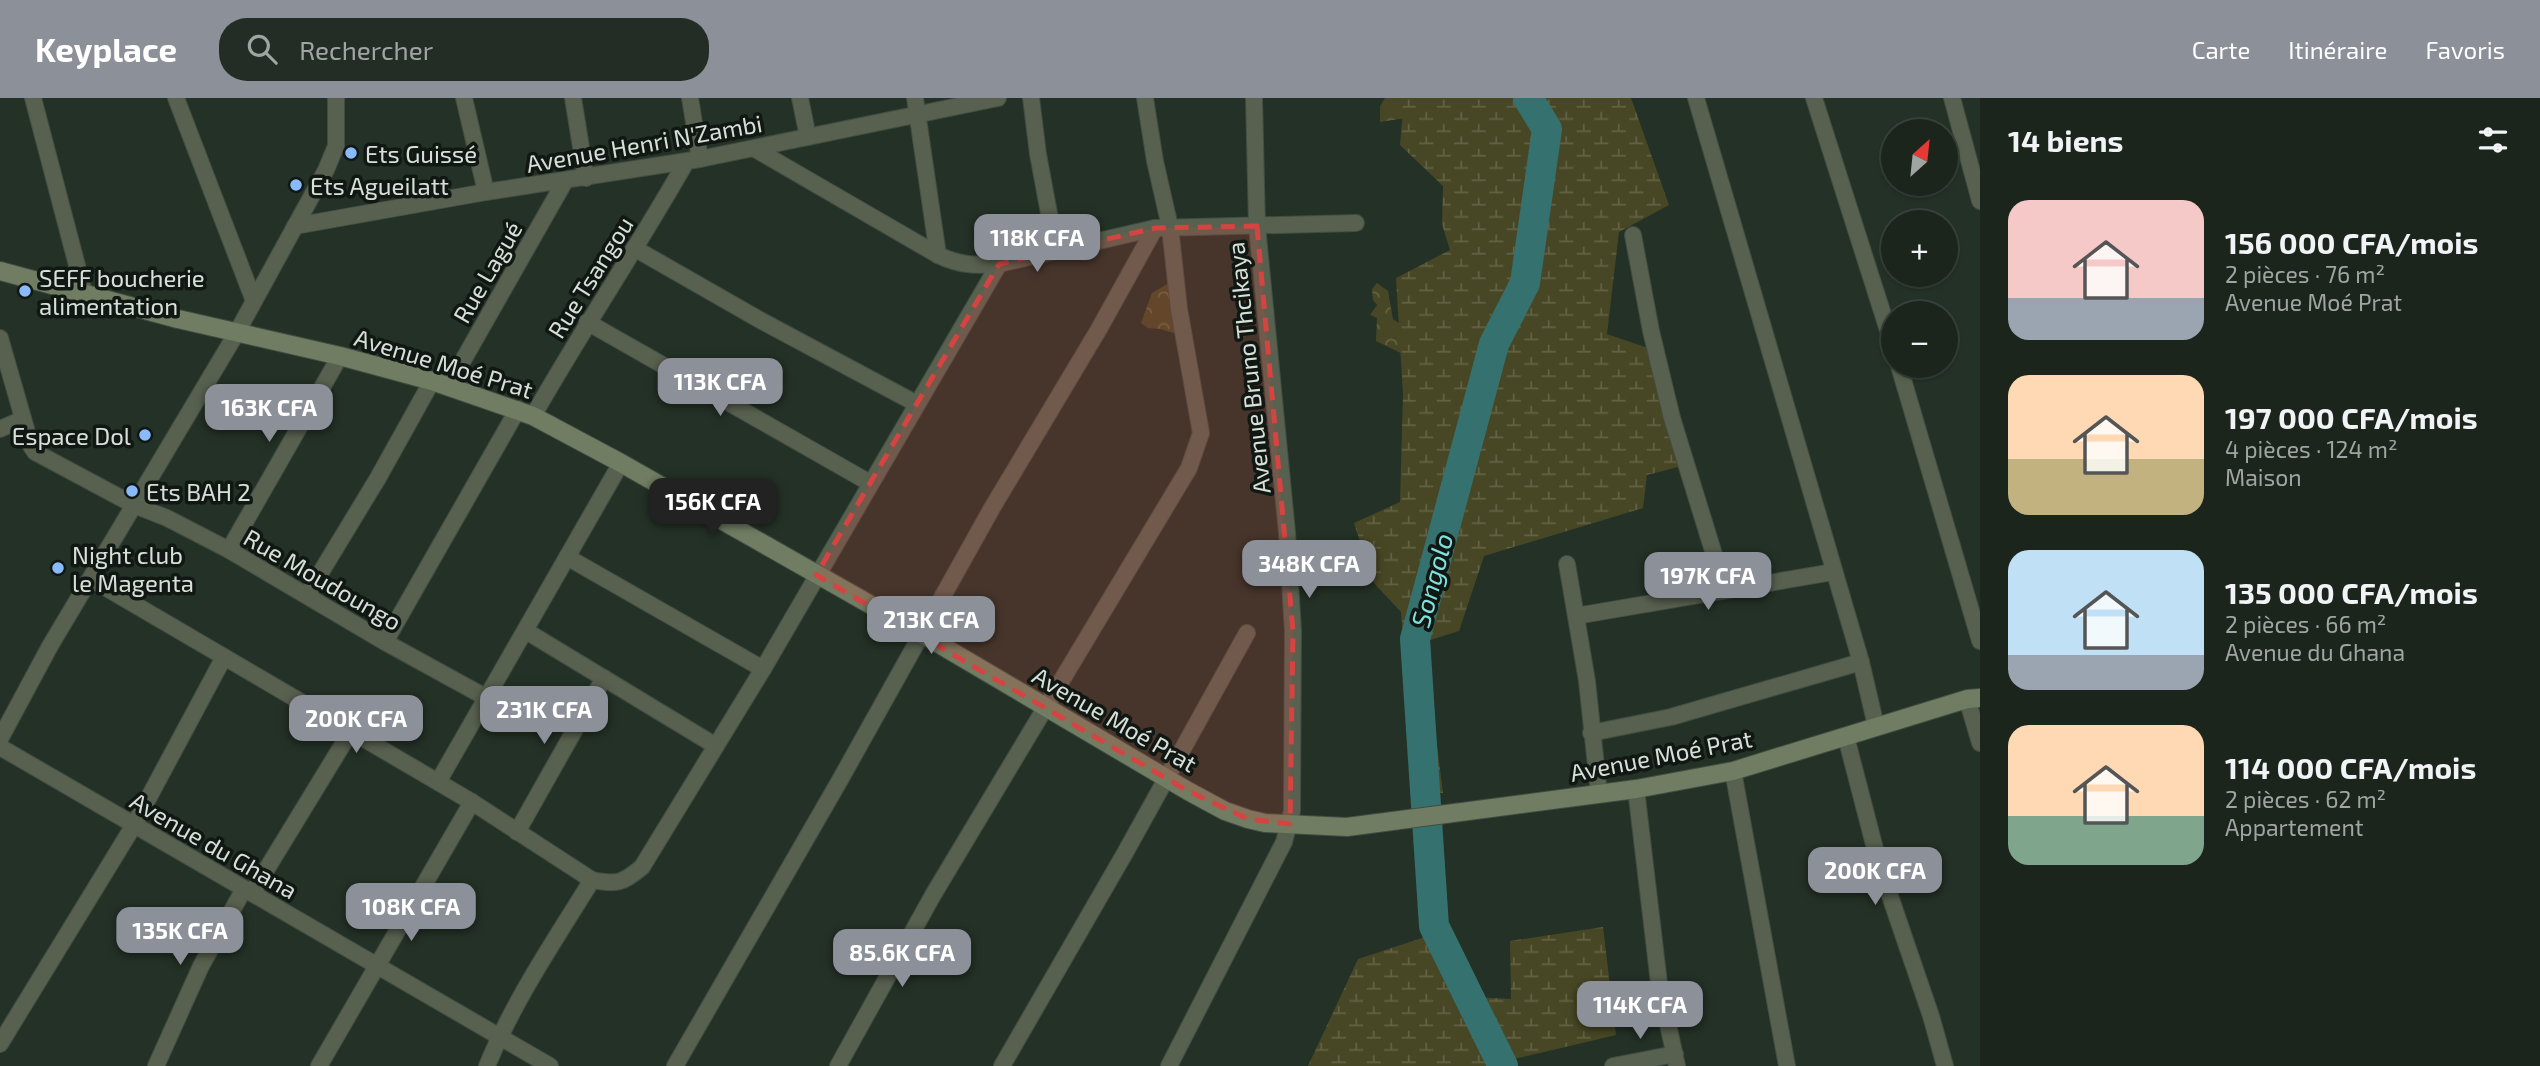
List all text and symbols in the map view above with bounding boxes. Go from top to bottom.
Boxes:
search box [219,18,709,81]
text: Keyplace [35,29,177,69]
icon: search [243,30,281,68]
text: Rechercher [299,34,433,65]
text: Carte [2192,35,2250,64]
text: Itinéraire [2288,35,2387,64]
text: Favoris [2425,35,2505,64]
street label: Avenue Henri N'Zambi [524,108,764,178]
north arrow [1881,119,1958,196]
map controls [1881,119,1958,378]
icon: filters [2474,121,2512,159]
text: 14 biens [2008,122,2124,158]
place label: Ets Guissé [365,139,477,168]
marker: Ets Guissé [343,145,359,161]
place label: Ets Agueilatt [310,171,449,200]
marker: Ets Agueilatt [288,177,304,193]
button: + [1881,210,1958,287]
street label: Rue Tsangou [541,211,639,343]
pin: 118K CFA [965,214,1109,274]
street label: Rue Lagué [446,216,528,328]
text: 118K CFA [990,223,1084,251]
text: 156 000 CFA/mois [2225,224,2479,260]
icon: home [2064,228,2148,312]
street label: Avenue Bruno Thcikaya [1220,241,1276,495]
text: 2 pièces · 76 m² [2225,260,2385,288]
place label: SEFF boucherie alimentation [39,263,205,320]
marker: SEFF boucherie alimentation [17,283,33,299]
text: Avenue Moé Prat [2225,288,2402,316]
button: − [1881,301,1958,378]
street label: Avenue Moé Prat [351,322,537,404]
pin: 113K CFA [648,358,792,418]
text: 113K CFA [674,367,766,395]
pin: 163K CFA [197,384,341,444]
text: 163K CFA [221,393,317,421]
text: 197 000 CFA/mois [2225,399,2478,435]
icon: home [2064,403,2148,487]
place label: Espace Dol [12,421,131,450]
marker: Espace Dol [137,427,153,443]
text: 4 pièces · 124 m² [2225,435,2397,463]
text: Maison [2225,463,2302,491]
place label: Ets BAH 2 [146,477,251,506]
pin: 156K CFA [641,478,785,538]
marker: Ets BAH 2 [124,483,140,499]
text: 156K CFA [665,487,761,515]
street label: Rue Moudoungo [239,522,407,636]
water label: Songolo [1404,530,1458,630]
place label: Night club le Magenta [72,540,194,597]
pin: 348K CFA [1237,540,1381,600]
text: 348K CFA [1258,549,1360,577]
pin: 197K CFA [1636,552,1780,612]
marker: Night club le Magenta [50,560,66,576]
text: 197K CFA [1660,561,1756,589]
text: 135 000 CFA/mois [2225,574,2478,610]
icon: home [2064,578,2148,662]
pin: 213K CFA [859,596,1003,656]
text: 213K CFA [883,605,979,633]
text: 2 pièces · 66 m² [2225,610,2386,638]
text: Avenue du Ghana [2225,638,2405,666]
street label: Avenue Moé Prat [1028,660,1202,778]
pin: 231K CFA [472,686,616,746]
text: 231K CFA [496,695,592,723]
pin: 200K CFA [284,696,428,755]
text: 200K CFA [305,704,407,732]
street label: Avenue Moé Prat [1568,723,1754,787]
text: 114 000 CFA/mois [2225,749,2476,785]
icon: home [2064,753,2148,837]
street label: Avenue du Ghana [125,785,303,905]
text: 2 pièces · 62 m² [2225,785,2386,813]
text: Appartement [2225,813,2364,841]
pin: 200K CFA [1803,848,1947,907]
text: 200K CFA [1824,856,1926,884]
pin: 108K CFA [339,884,483,943]
text: 108K CFA [362,892,460,920]
pin: 135K CFA [108,908,252,967]
text: 135K CFA [132,916,228,944]
pin: 85.6K CFA [822,930,982,989]
text: 85.6K CFA [849,938,955,966]
pin: 114K CFA [1568,982,1712,1041]
text: 114K CFA [1593,990,1687,1018]

